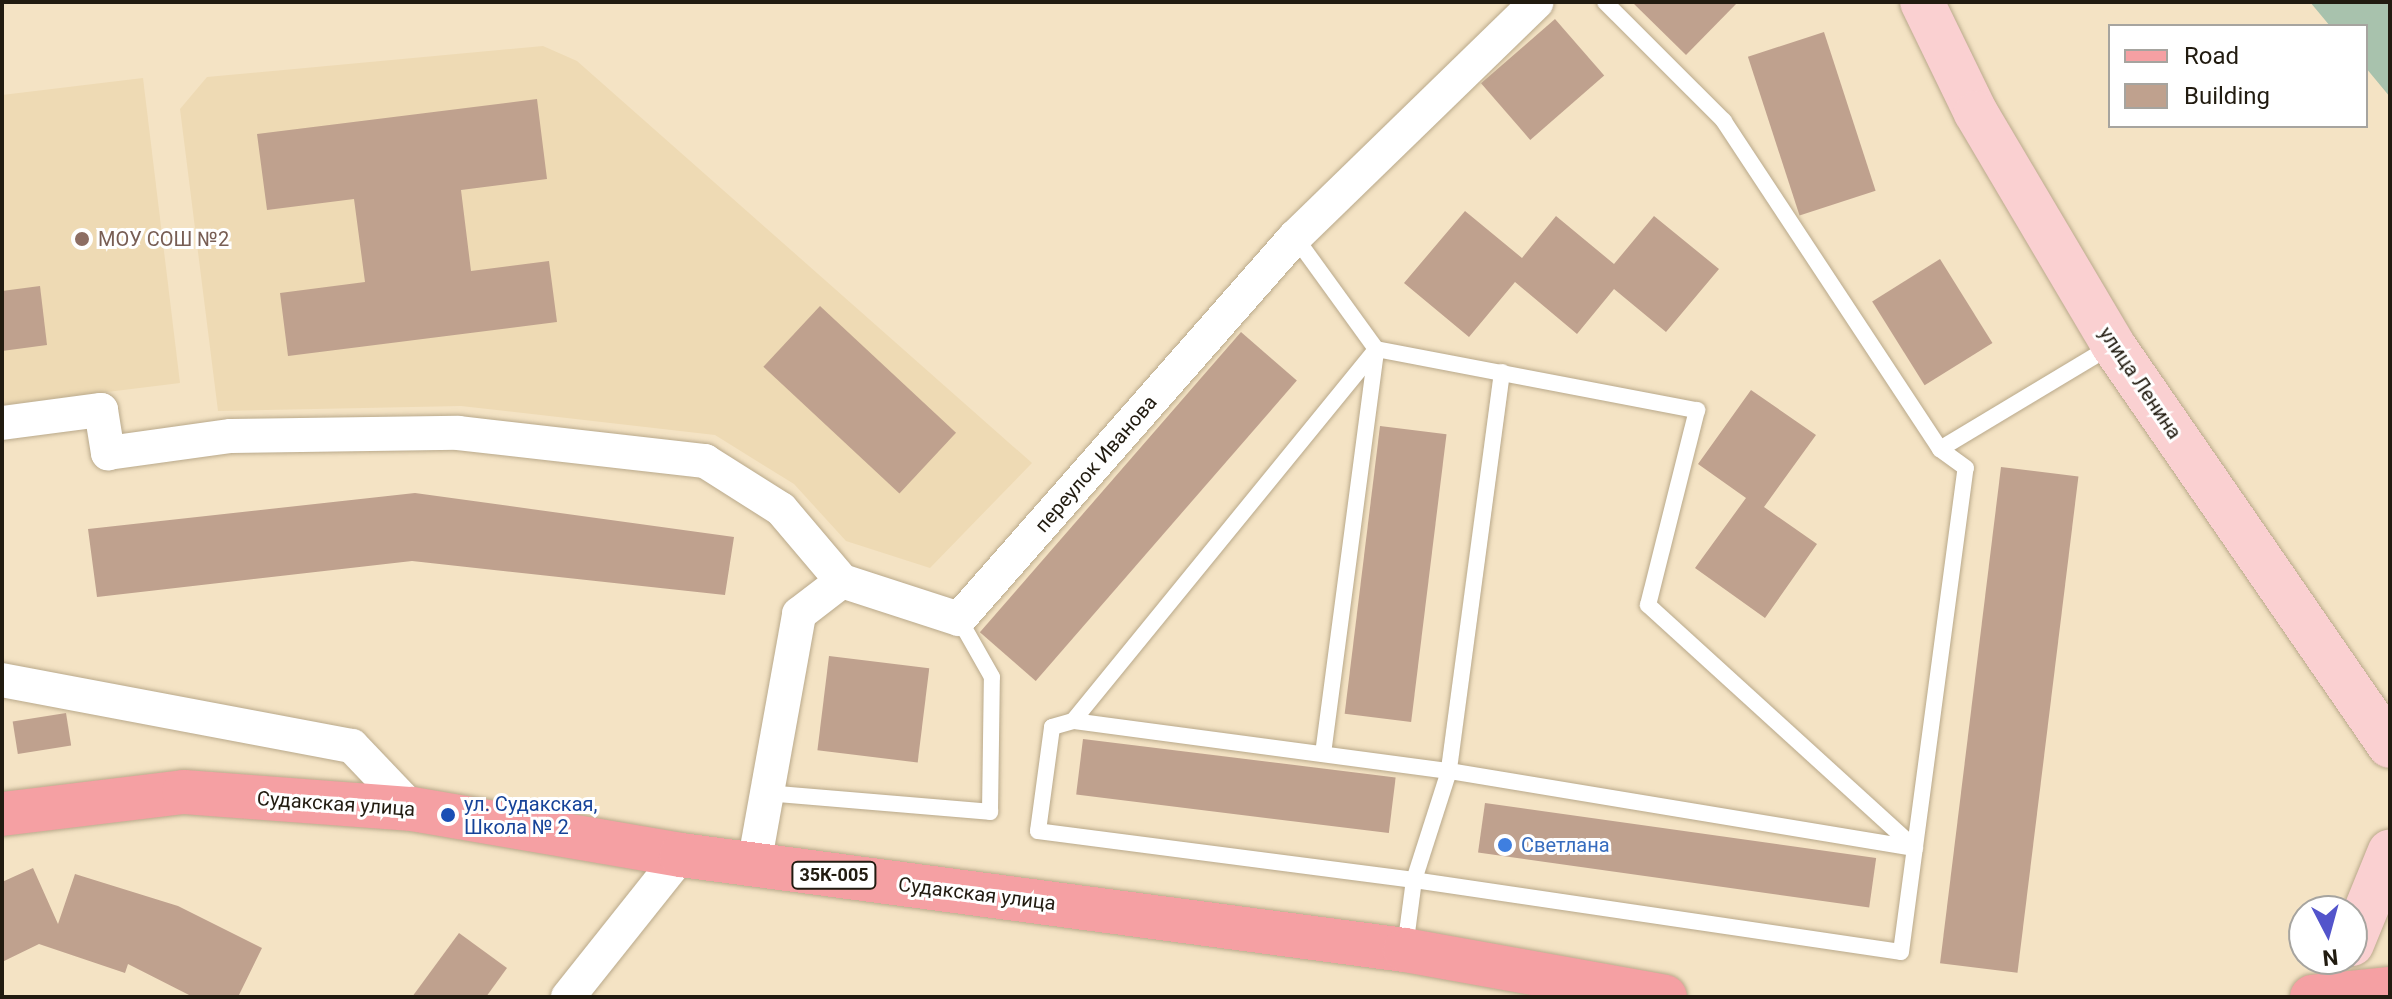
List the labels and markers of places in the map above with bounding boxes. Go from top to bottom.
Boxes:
place label: МОУ СОШ №2 [98,227,229,251]
marker: МОУ СОШ №2 [73,230,91,248]
place label: ул. Судакская, Школа № 2 [464,792,597,839]
marker: ул. Судакская, Школа № 2 [439,806,457,824]
place label: Светлана [1521,833,1610,857]
marker: Светлана [1496,836,1514,854]

